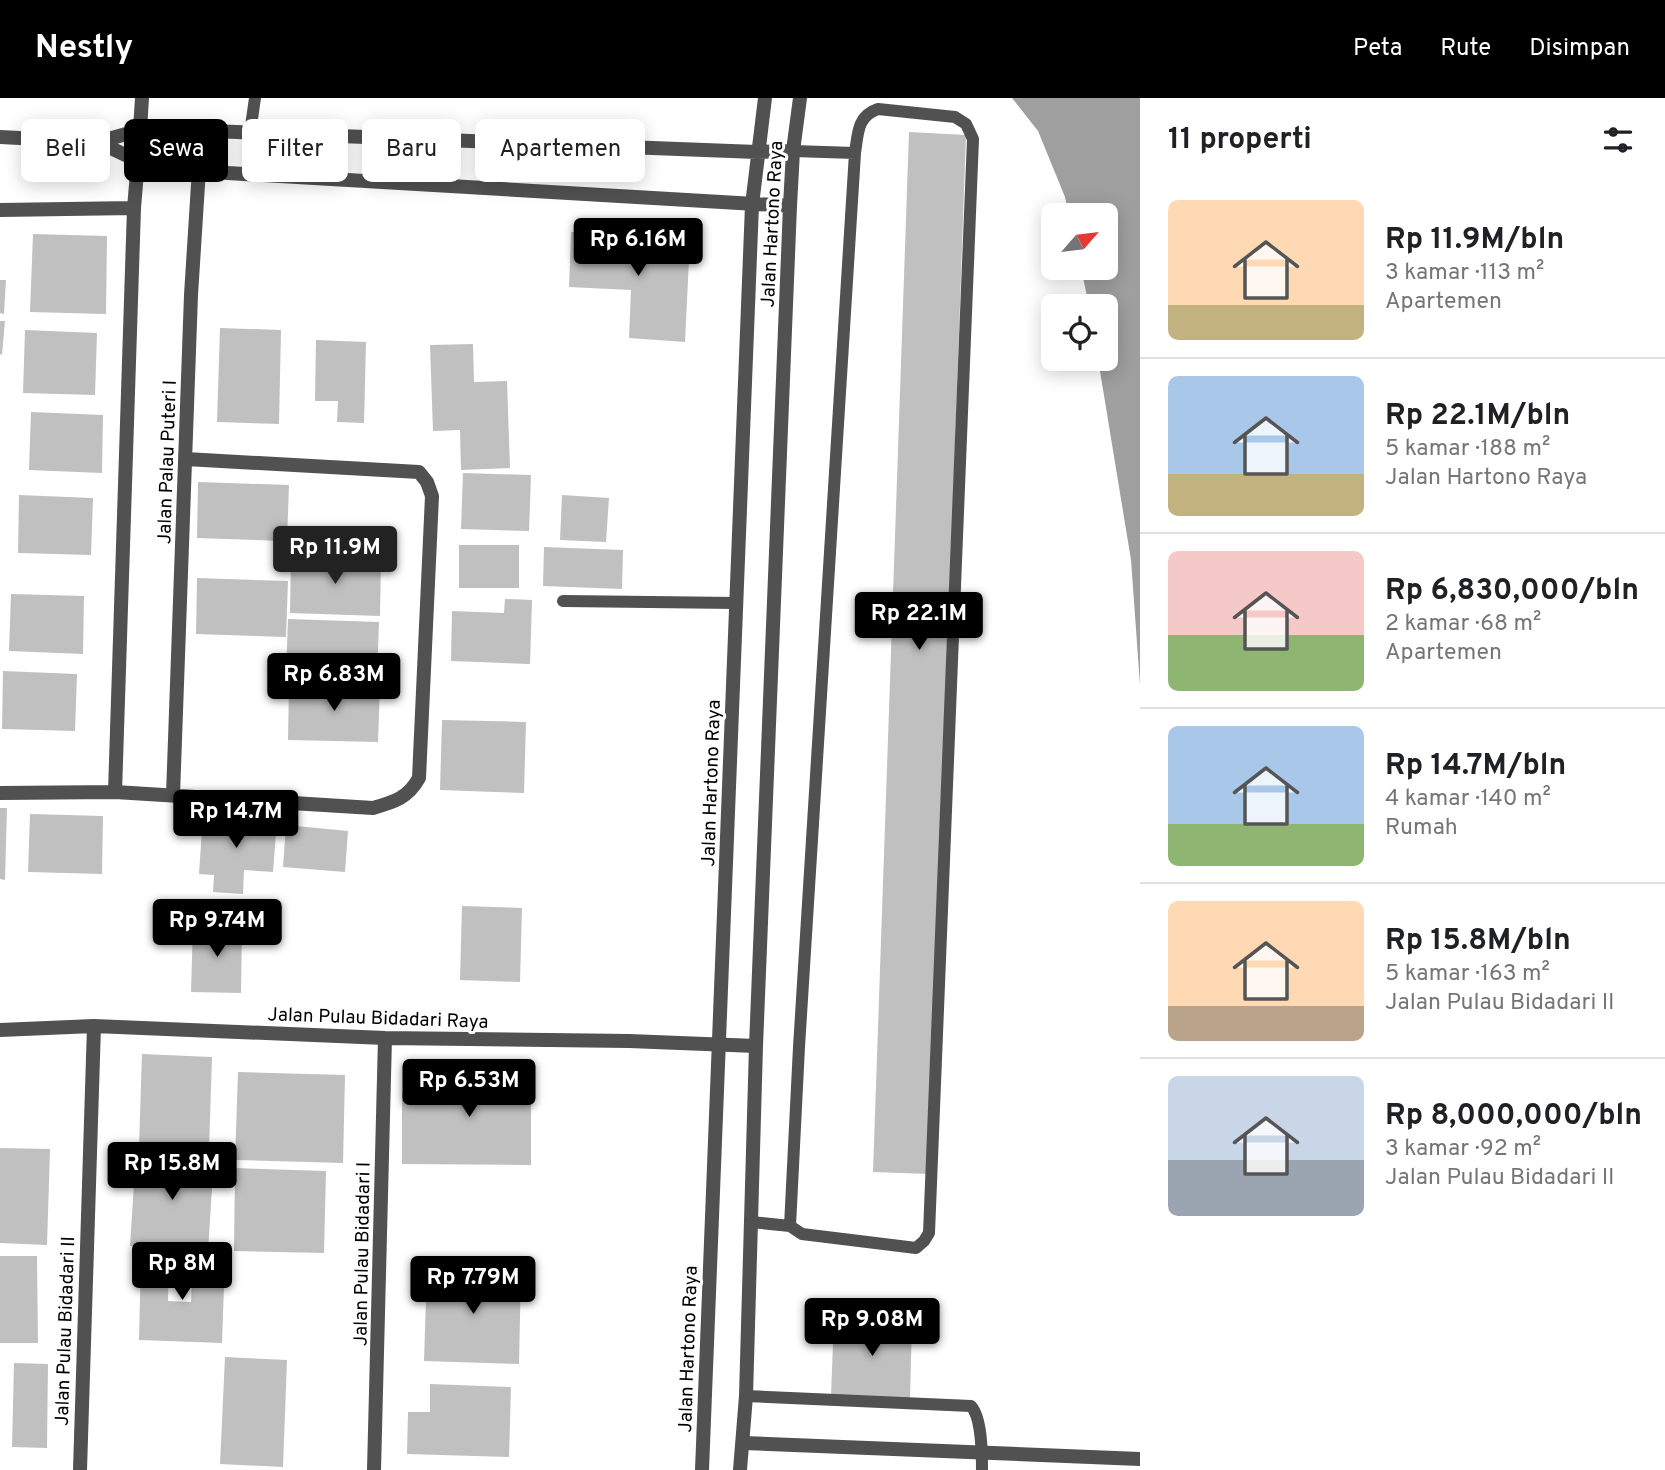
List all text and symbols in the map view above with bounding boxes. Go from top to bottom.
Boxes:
text: Nestly [35,28,133,70]
text: Peta [1353,34,1402,64]
text: Rute [1440,34,1491,64]
text: Disimpan [1529,34,1630,64]
chip: Beli [21,119,110,182]
chip: Sewa [124,119,228,182]
chip: Filter [242,119,348,182]
chip: Baru [362,119,461,182]
chip: Apartemen [475,119,645,182]
icon: filters [1599,121,1637,159]
text: 11 properti [1168,122,1312,159]
street label: Jalan Hartono Raya [757,140,789,308]
north arrow [1041,203,1118,280]
map controls [1041,203,1118,371]
pin: Rp 6.16M [566,218,710,278]
text: Rp 11.9M/bln [1385,222,1564,259]
text: Rp 6.16M [590,226,686,255]
icon: home [1224,228,1308,312]
text: 3 kamar · 113 m² [1385,259,1544,288]
text: Apartemen [1385,288,1502,317]
button: locate [1041,294,1118,371]
street label: Jalan Palau Puteri I [153,380,183,545]
text: Rp 22.1M/bln [1385,398,1570,435]
icon: home [1224,404,1308,488]
text: 5 kamar · 188 m² [1385,435,1550,464]
text: Jalan Hartono Raya [1385,464,1587,493]
pin: Rp 11.9M [263,526,407,586]
text: Rp 11.9M [289,534,381,563]
text: Rp 6,830,000/bln [1385,573,1639,610]
icon: home [1224,579,1308,663]
pin: Rp 22.1M [847,592,991,652]
text: Rp 22.1M [871,600,967,629]
text: 2 kamar · 68 m² [1385,610,1541,639]
text: Apartemen [1385,639,1502,668]
pin: Rp 6.83M [262,654,406,713]
text: Rp 6.83M [283,661,385,690]
street label: Jalan Hartono Raya [697,699,727,867]
text: Rp 14.7M/bln [1385,748,1566,785]
icon: home [1224,754,1308,838]
text: 4 kamar · 140 m² [1385,785,1551,814]
pin: Rp 14.7M [164,790,308,850]
text: Rp 14.7M [189,798,283,827]
text: Rumah [1385,814,1458,843]
pin: Rp 9.74M [145,900,289,959]
text: Rp 9.74M [169,907,265,936]
text: Rp 15.8M/bln [1385,923,1571,960]
icon: home [1224,929,1308,1013]
text: 5 kamar · 163 m² [1385,960,1550,989]
text: Jalan Pulau Bidadari II [1385,989,1615,1018]
street label: Jalan Pulau Bidadari Raya [267,1003,489,1035]
pin: Rp 6.53M [397,1060,541,1119]
text: Rp 6.53M [419,1067,520,1096]
text: Rp 8,000,000/bln [1385,1098,1642,1135]
icon: home [1224,1104,1308,1188]
text: 3 kamar · 92 m² [1385,1135,1541,1164]
pin: Rp 15.8M [100,1142,244,1202]
text: Rp 15.8M [124,1150,220,1179]
street label: Jalan Pulau Bidadari I [349,1162,377,1346]
text: Jalan Pulau Bidadari II [1385,1164,1615,1193]
street label: Jalan Pulau Bidadari II [51,1236,81,1426]
pin: Rp 8M [133,1242,231,1302]
text: Rp 8M [148,1250,216,1279]
pin: Rp 7.79M [401,1256,545,1316]
text: Rp 7.79M [426,1264,520,1293]
street label: Jalan Hartono Raya [674,1265,704,1433]
pin: Rp 9.08M [800,1298,944,1358]
text: Rp 9.08M [821,1306,923,1335]

